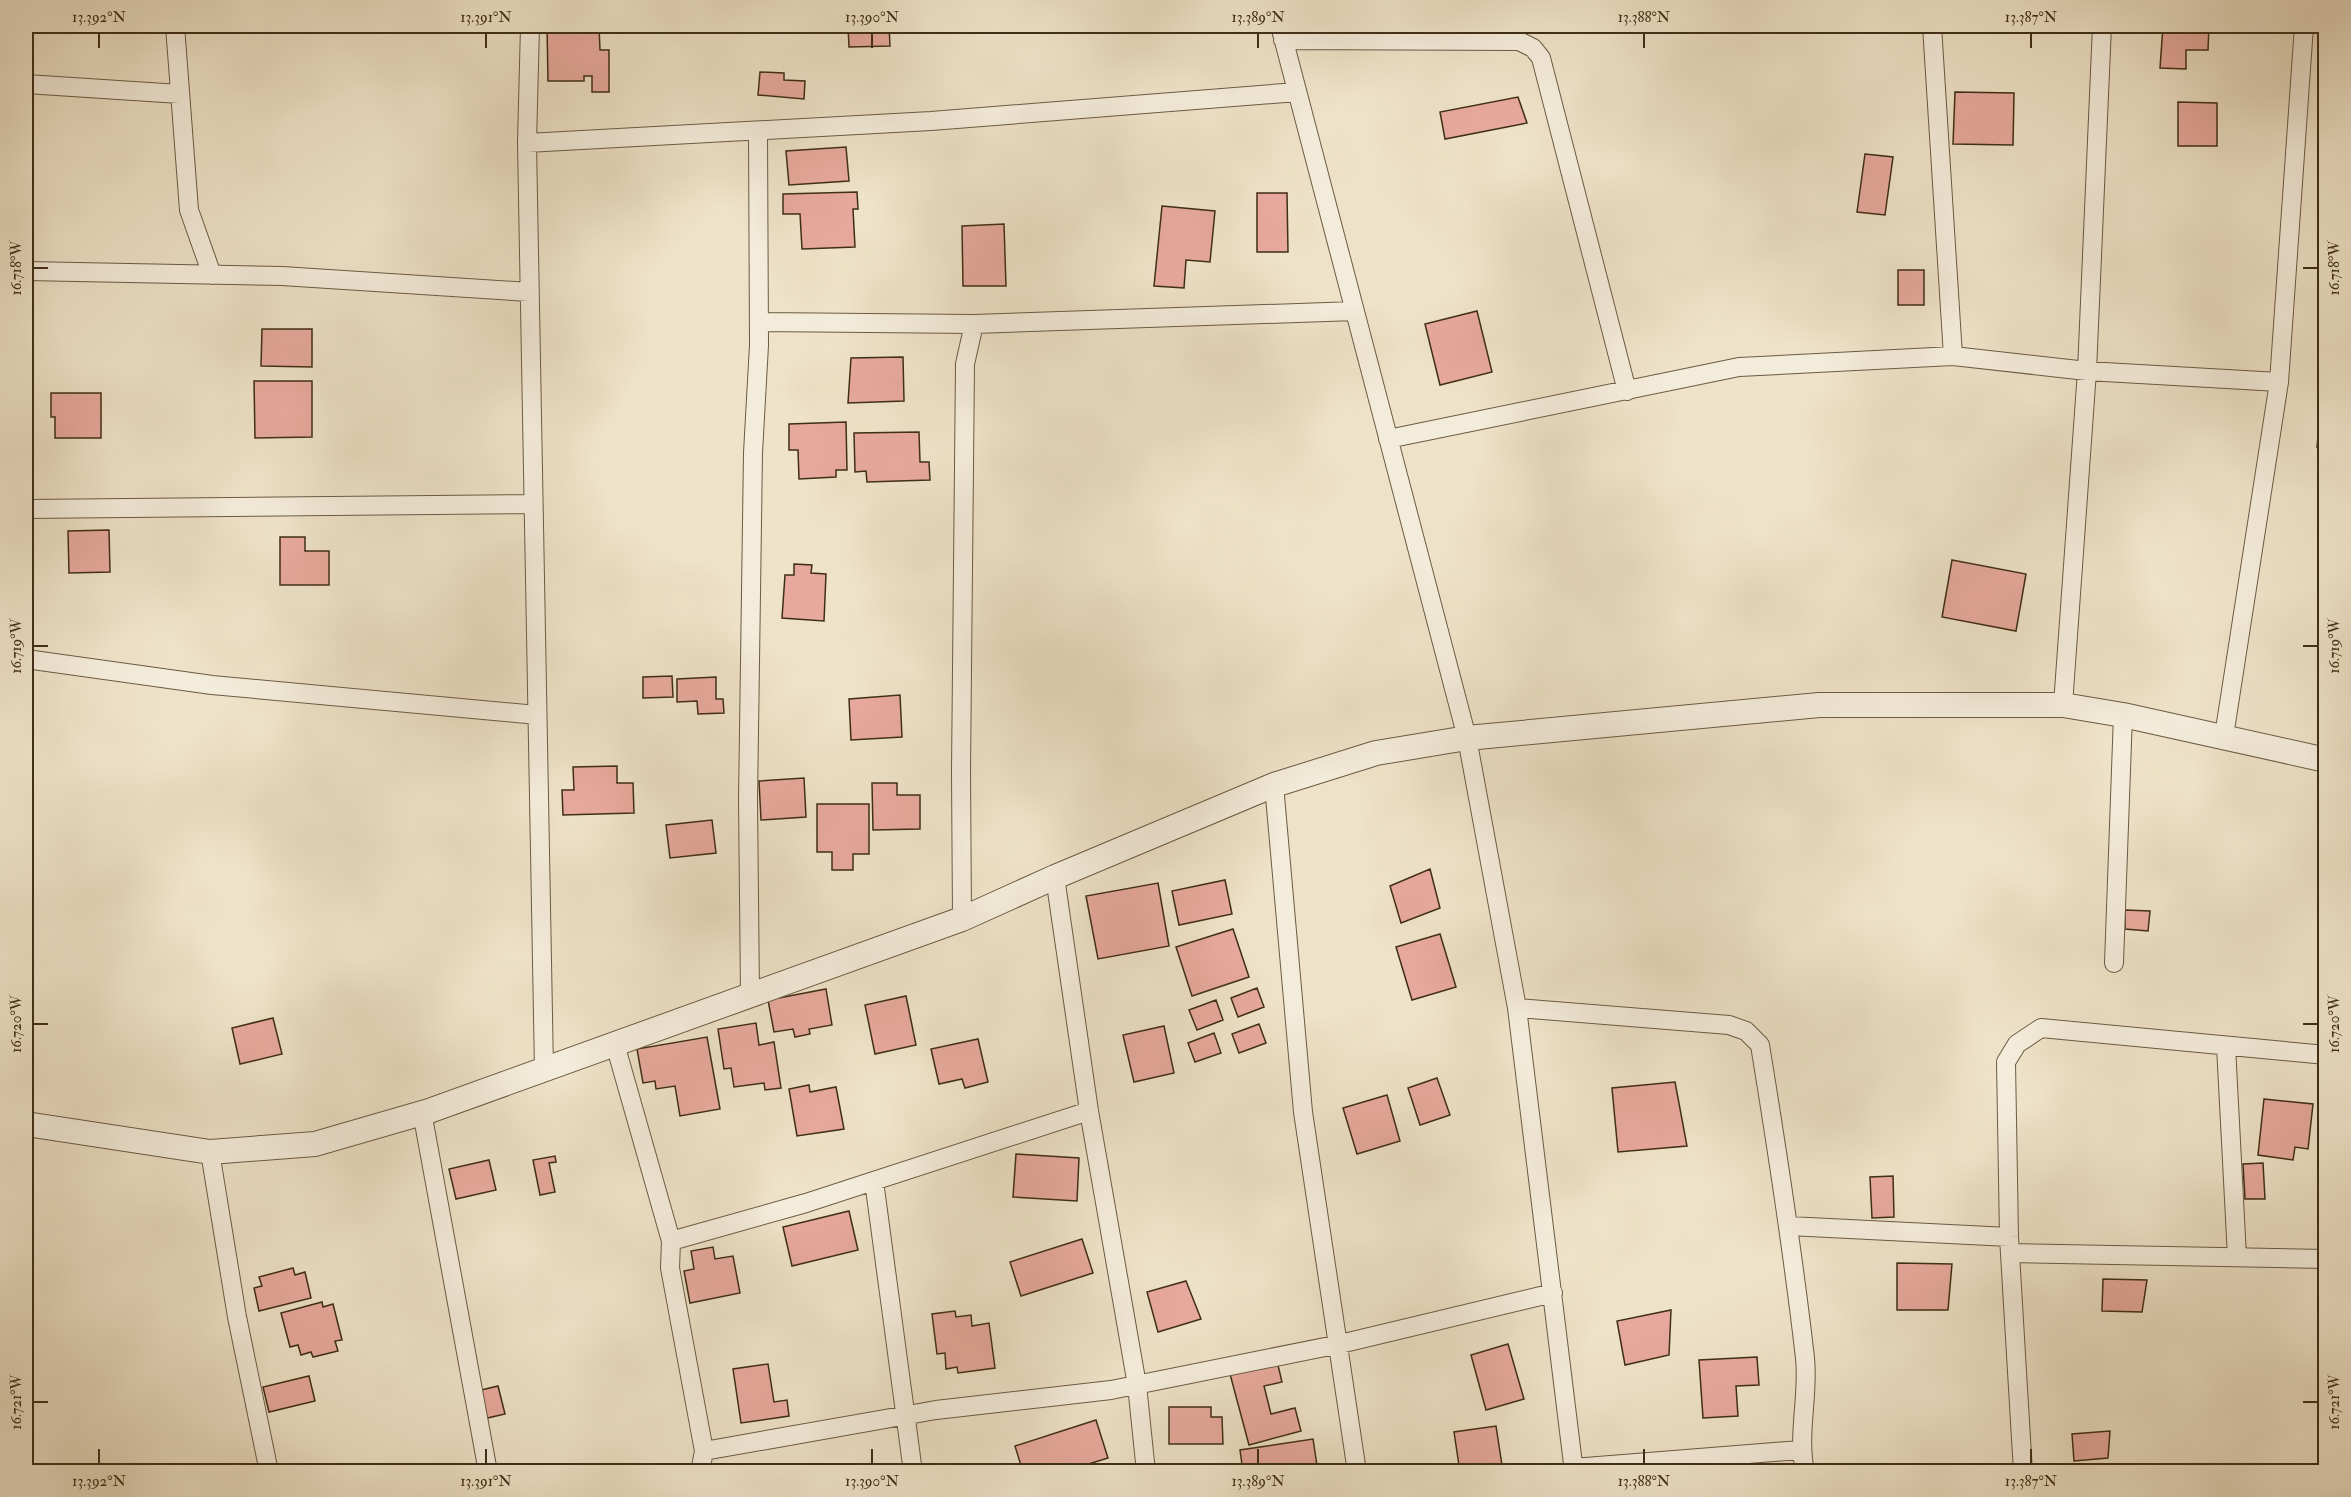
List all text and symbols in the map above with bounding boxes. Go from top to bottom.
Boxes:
text: 13.392°N [72,8,126,27]
text: 13.391°N [460,8,512,27]
text: 13.390°N [845,8,899,27]
text: 13.389°N [1231,8,1285,27]
text: 13.388°N [1618,8,1671,27]
text: 13.387°N [2005,8,2058,27]
text: 16.718°W [7,240,26,296]
text: 16.718°W [2325,240,2344,296]
text: 16.719°W [7,617,26,674]
text: 16.719°W [2325,617,2344,674]
text: 16.720°W [7,994,26,1053]
text: 16.720°W [2325,994,2344,1053]
text: 16.721°W [7,1373,26,1430]
text: 16.721°W [2325,1373,2344,1430]
text: 13.392°N [72,1472,126,1491]
text: 13.391°N [460,1472,512,1491]
text: 13.390°N [845,1472,899,1491]
text: 13.389°N [1231,1472,1285,1491]
text: 13.388°N [1618,1472,1671,1491]
text: 13.387°N [2005,1472,2058,1491]

